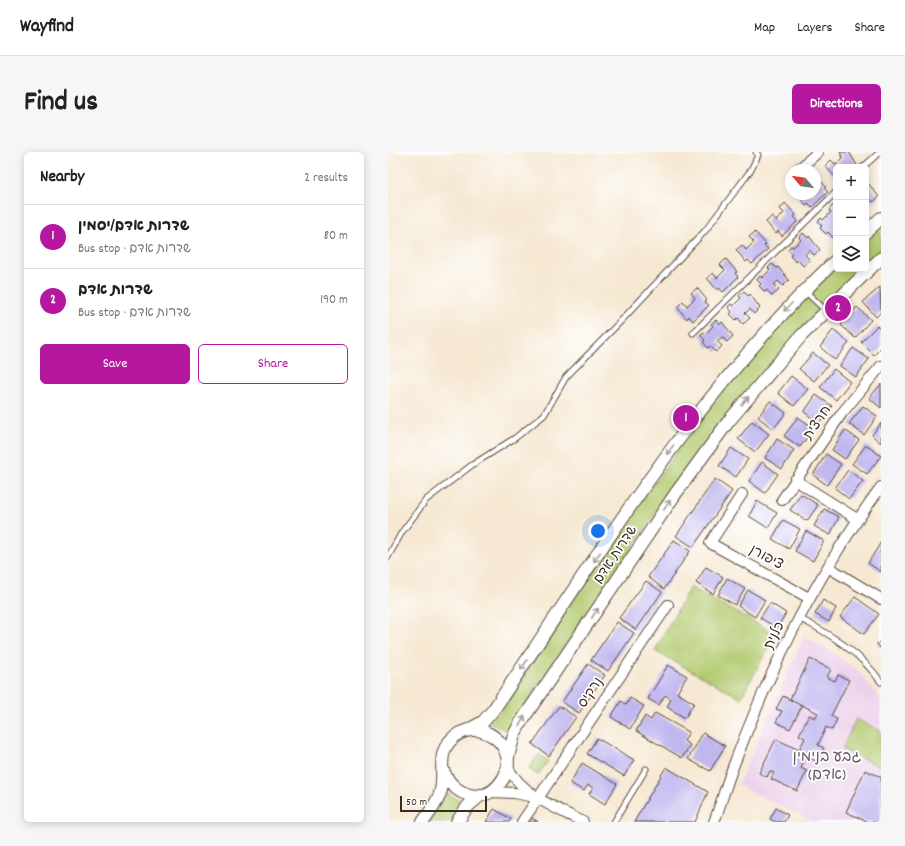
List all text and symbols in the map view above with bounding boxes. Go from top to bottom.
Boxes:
text: Wayfind [20,14,74,41]
text: Map [754,18,775,38]
text: Layers [797,18,832,38]
text: Share [854,18,885,38]
text: Find us [24,84,98,124]
button: Directions [792,84,881,124]
north arrow [785,164,821,200]
map controls [833,164,869,272]
button: + [833,164,869,200]
text: Nearby [40,166,84,190]
text: 2 results [304,169,348,188]
button: − [833,200,869,236]
text: שדרות אדם/יסמין [78,216,190,238]
text: 1 [52,227,54,246]
text: 80 m [324,227,348,246]
button: layers [833,236,869,272]
text: Bus stop · שדרות אדם [78,240,191,259]
text: שדרות אדם [78,280,153,302]
text: 2 [50,291,56,310]
text: 190 m [320,291,348,310]
pin: 2 [825,293,851,323]
one-way arrow [783,302,793,312]
text: Bus stop · שדרות אדם [78,304,191,323]
button: Save [40,344,190,384]
button: Share [198,344,348,384]
one-way arrow [741,396,750,406]
street label: חרצית [798,402,837,445]
pin: 1 [673,403,699,433]
one-way arrow [666,444,674,455]
one-way arrow [664,499,672,511]
your location [588,521,608,541]
street label: שדרות אדם [589,522,643,588]
street label: ציפורן [745,541,787,575]
one-way arrow [592,551,600,563]
one-way arrow [591,608,599,619]
street label: כלנית [760,619,790,653]
one-way arrow [520,659,528,670]
street label: נרקיס [573,674,609,712]
one-way arrow [519,715,527,727]
district label: גבע בנימין (אדם) [793,746,862,787]
scale bar [400,794,487,813]
text: 50 m [406,795,427,811]

